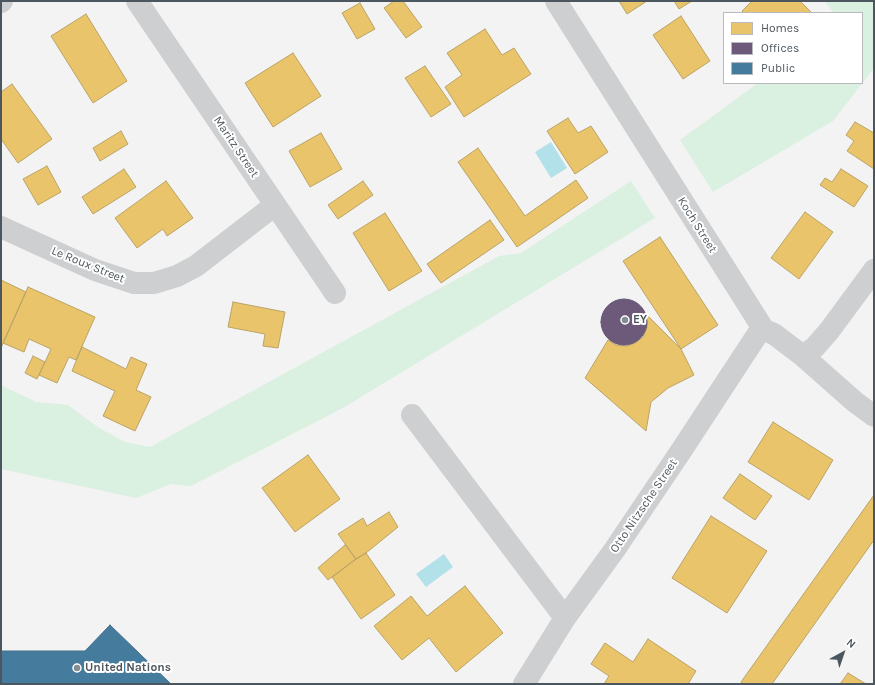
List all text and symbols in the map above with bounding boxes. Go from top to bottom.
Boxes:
legend [723,12,863,84]
text: Homes [761,21,799,35]
text: Offices [761,41,799,55]
text: Public [761,61,795,75]
street label: Maritz Street [210,114,262,180]
street label: Koch Street [674,194,720,256]
street label: Le Roux Street [49,244,127,286]
place label: EY [633,313,647,327]
marker: EY [620,315,630,325]
street label: Otto Nitzsche Street [607,456,681,556]
north arrow [823,633,863,673]
text: N [844,636,858,651]
place label: United Nations [85,661,171,675]
marker: United Nations [72,663,82,673]

